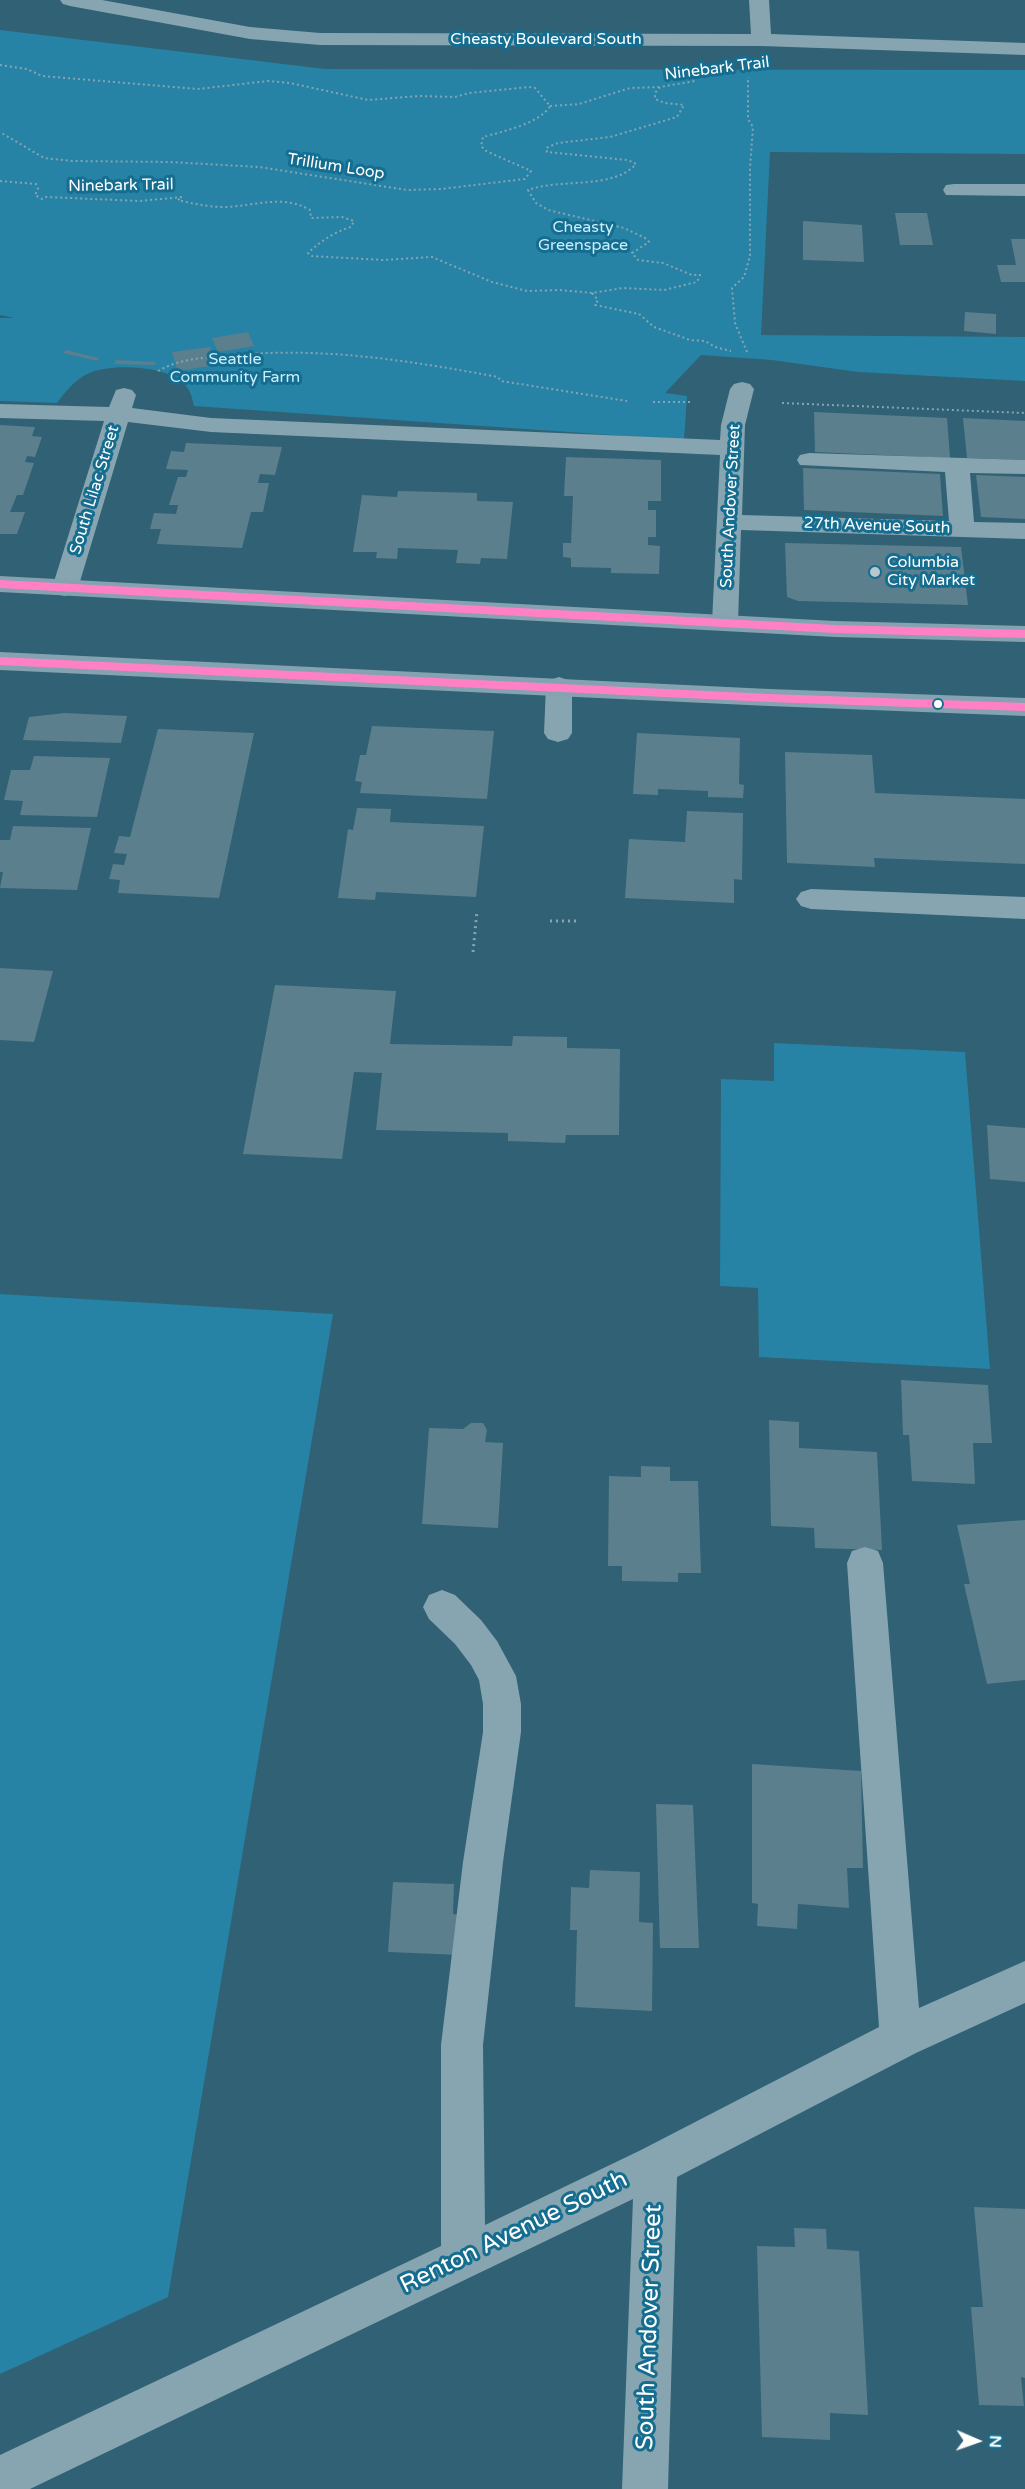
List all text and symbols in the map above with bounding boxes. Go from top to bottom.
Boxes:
street label: Cheasty Boulevard South [450,30,642,50]
street label: Ninebark Trail [664,53,770,85]
street label: Trillium Loop [286,150,386,184]
street label: Ninebark Trail [68,175,174,197]
park label: Cheasty Greenspace [538,218,628,256]
park label: Seattle Community Farm [170,350,300,388]
street label: South Lilac Street [66,423,124,557]
street label: South Andover Street [717,424,745,588]
street label: 27th Avenue South [803,514,951,538]
place label: Columbia City Market [887,553,975,591]
marker: Columbia City Market [868,565,882,579]
unlabelled marker [932,698,944,710]
street label: Renton Avenue South [396,2165,632,2301]
street label: South Andover Street [631,2204,669,2450]
north arrow [947,2411,1007,2471]
text: N [985,2435,1005,2448]

